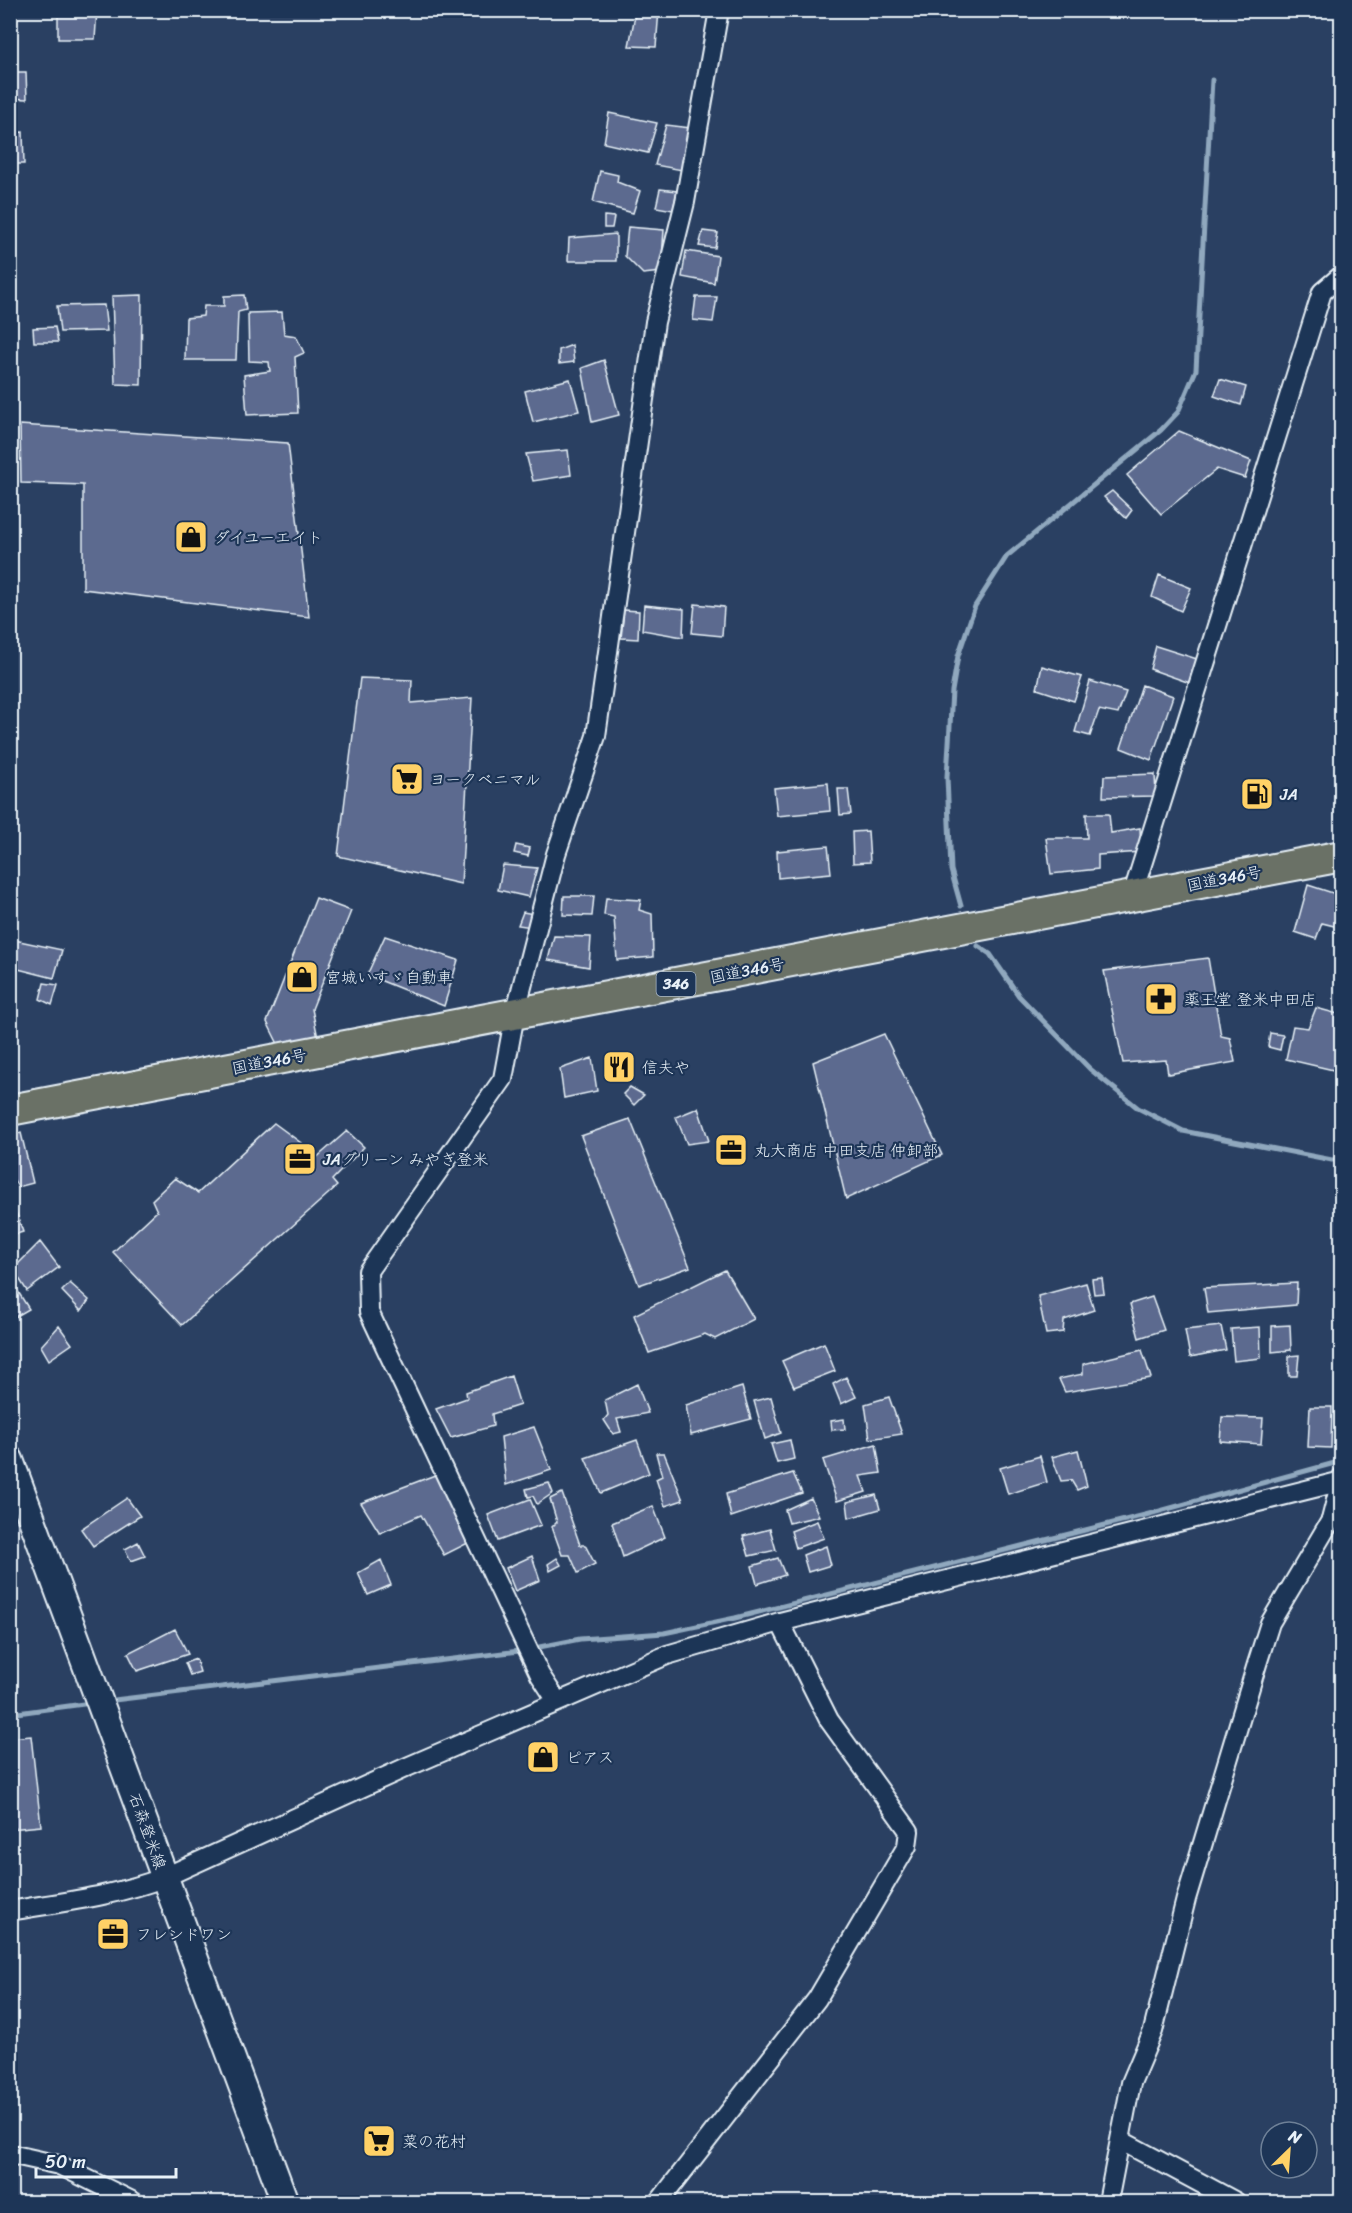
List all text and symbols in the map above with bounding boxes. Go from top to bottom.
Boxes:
shop icon: ダイユーエイト [173,519,209,555]
place label: ダイユーエイト [214,523,323,552]
supermarket icon: ヨークベニマル [389,761,425,797]
place label: ヨークベニマル [430,765,541,794]
fuel station icon: JA [1239,776,1275,812]
place label: JA [1279,780,1298,809]
street label: 国道346号 [1184,857,1264,900]
street label: 国道346号 [707,949,787,992]
shop icon: 宮城いすゞ自動車 [284,959,320,995]
place label: 宮城いすゞ自動車 [325,963,453,992]
road number: 346 [656,972,696,996]
pharmacy icon: 薬王堂 登米中田店 [1143,981,1179,1017]
place label: 薬王堂 登米中田店 [1184,985,1316,1014]
street label: 国道346号 [229,1040,309,1083]
restaurant icon: 信夫や [601,1049,637,1085]
place label: 信夫や [642,1053,690,1082]
office icon: 丸大商店 中田支店 仲卸部 [713,1132,749,1168]
place label: 丸大商店 中田支店 仲卸部 [754,1136,938,1165]
office icon: JAグリーン みやぎ登米 [282,1141,318,1177]
place label: JAグリーン みやぎ登米 [322,1145,488,1174]
shop icon: ピアス [525,1739,561,1775]
place label: ピアス [566,1743,614,1772]
street label: 石森登米線 [120,1789,175,1874]
office icon: フレンドワン [95,1916,131,1952]
place label: フレンドワン [136,1920,232,1949]
north arrow [1259,2120,1319,2180]
text: N [1283,2121,1307,2153]
supermarket icon: 菜の花村 [361,2123,397,2159]
place label: 菜の花村 [402,2127,466,2156]
scale bar [36,2141,176,2179]
text: 50 m [45,2146,86,2178]

